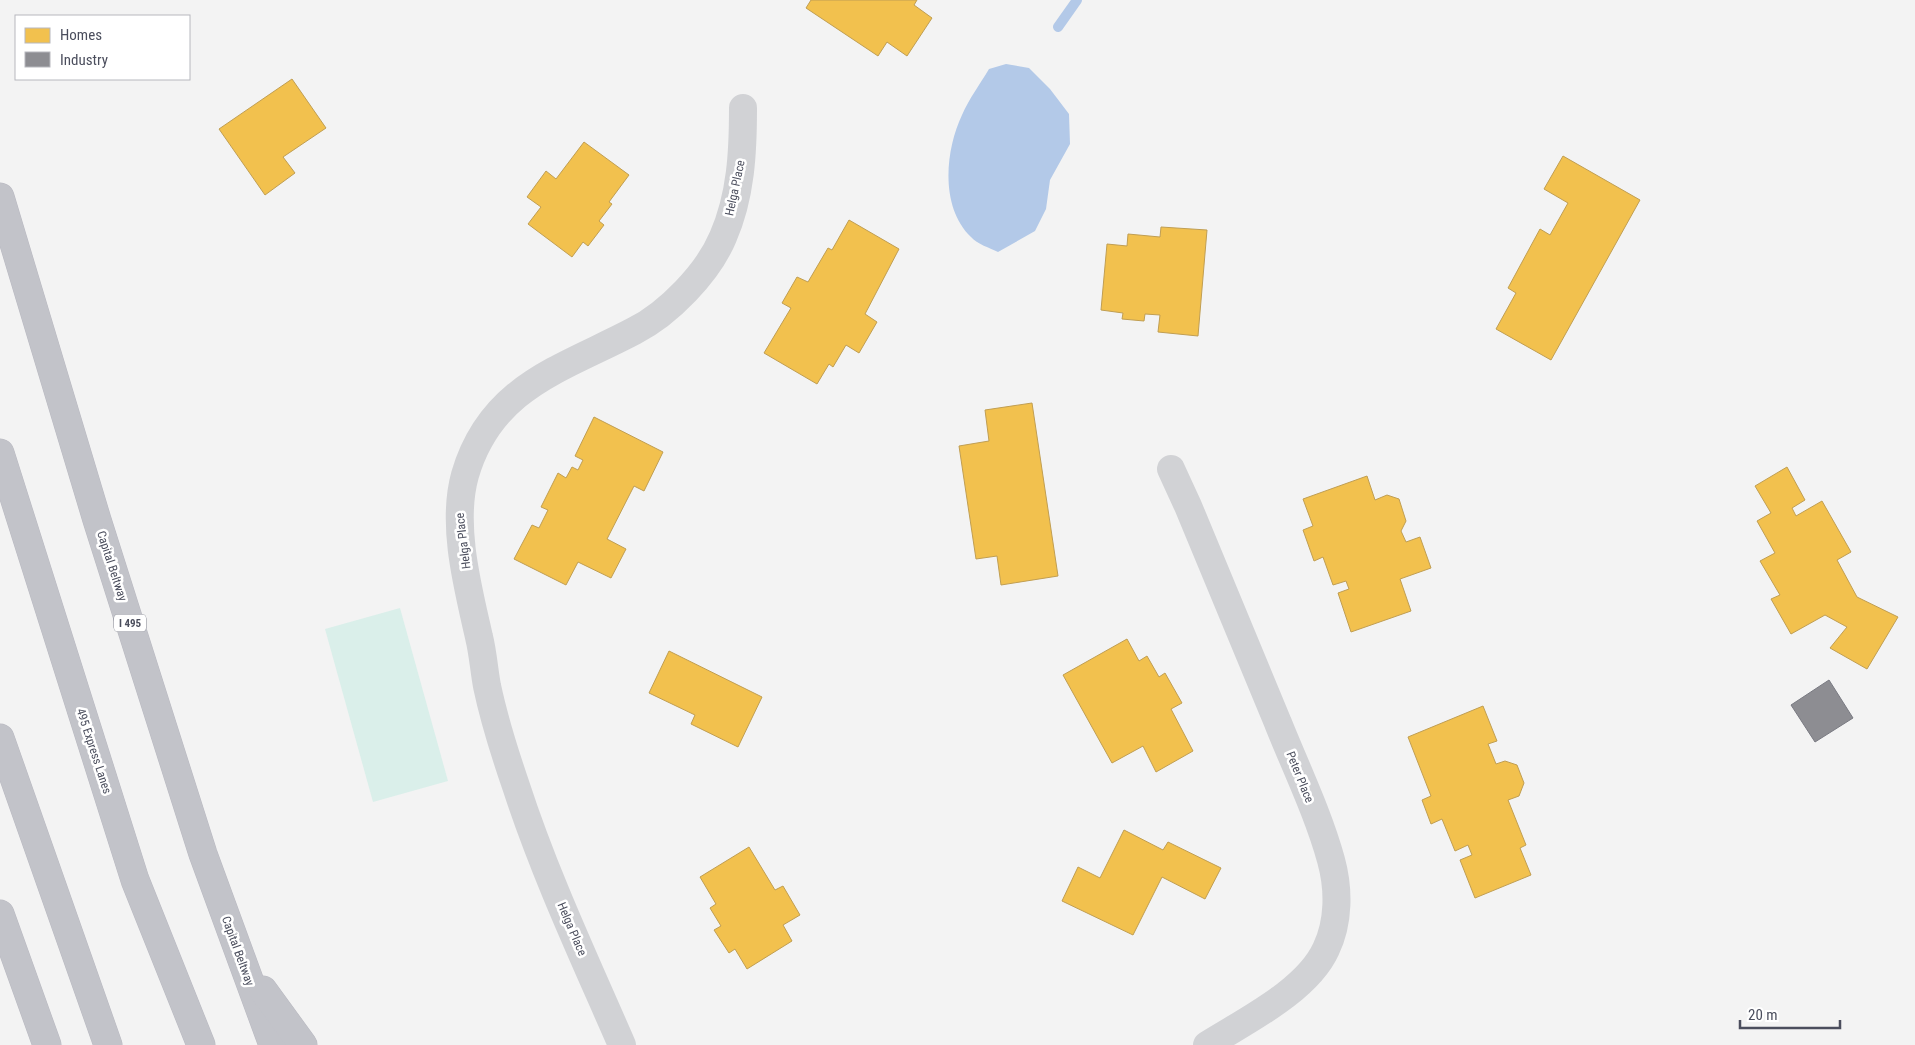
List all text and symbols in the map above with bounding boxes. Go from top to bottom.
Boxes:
legend [15,15,190,80]
text: Homes [60,26,102,44]
text: Industry [60,51,108,69]
street label: Helga Place [722,159,748,217]
street label: Helga Place [453,512,473,570]
street label: Capital Beltway [94,529,130,603]
road number: I 495 [114,614,146,632]
street label: 495 Express Lanes [74,707,114,795]
street label: Peter Place [1283,749,1317,805]
street label: Helga Place [555,900,590,958]
street label: Capital Beltway [219,914,257,988]
scale bar [1740,998,1840,1030]
text: 20 m [1748,1006,1778,1024]

